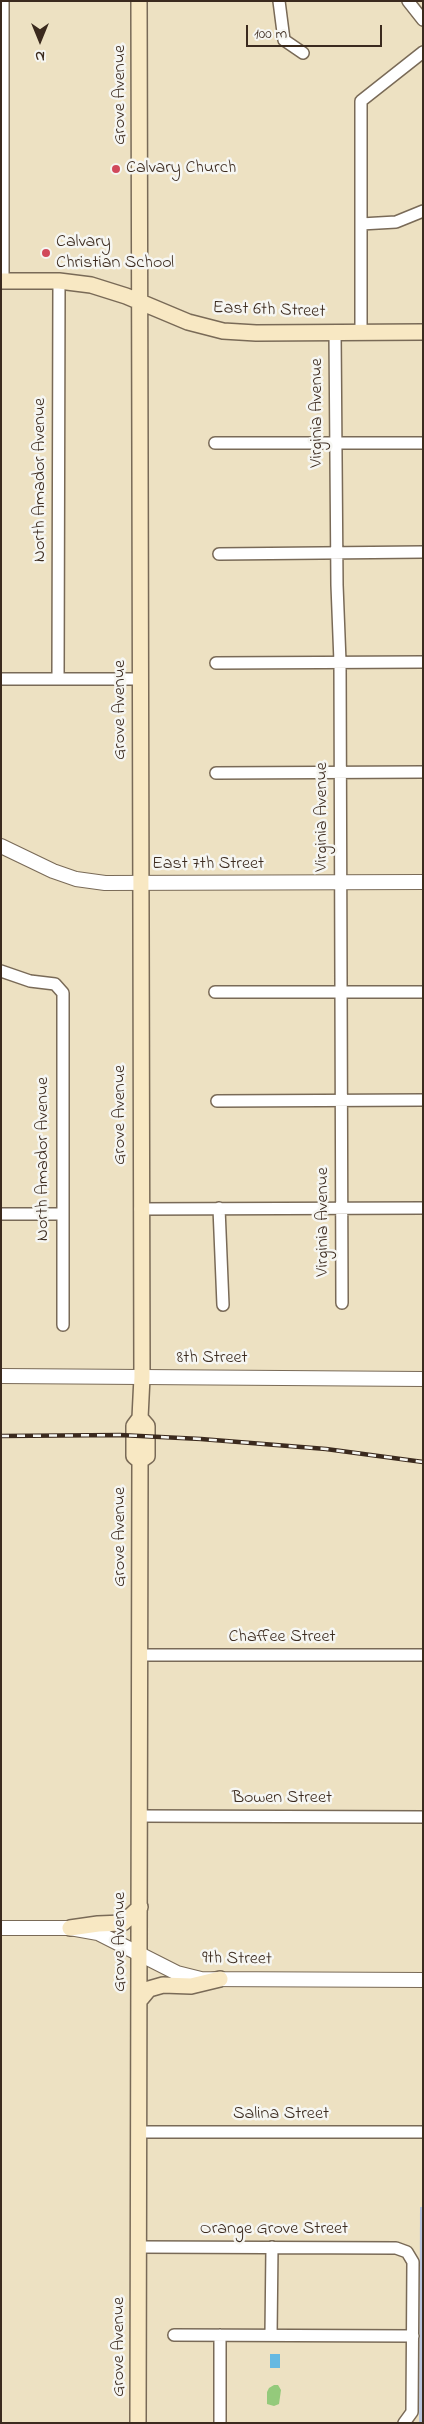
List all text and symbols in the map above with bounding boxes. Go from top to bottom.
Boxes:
north arrow [15,15,65,65]
scale bar [249,15,385,47]
text: 100 m [254,23,287,45]
text: N [35,45,45,66]
street label: Grove Avenue [110,45,132,145]
place label: Calvary Church [126,158,236,180]
marker: Calvary Church [110,163,122,175]
place label: Calvary Christian School [56,232,174,274]
marker: Calvary Christian School [40,247,52,259]
street label: East 6th Street [212,298,326,324]
street label: Virginia Avenue [307,358,329,468]
street label: North Amador Avenue [30,398,52,562]
street label: Grove Avenue [110,660,132,760]
street label: Virginia Avenue [312,762,334,872]
street label: East 7th Street [152,854,264,876]
street label: Grove Avenue [110,1065,132,1165]
street label: North Amador Avenue [33,1077,55,1241]
street label: Virginia Avenue [313,1167,335,1277]
street label: 8th Street [176,1348,248,1370]
street label: Grove Avenue [110,1487,132,1587]
street label: Chaffee Street [228,1627,336,1649]
street label: Bowen Street [232,1788,332,1810]
street label: Grove Avenue [110,1892,132,1992]
street label: 9th Street [202,1949,272,1971]
street label: Salina Street [233,2104,329,2126]
street label: Orange Grove Street [200,2219,348,2241]
street label: Grove Avenue [109,2297,131,2397]

